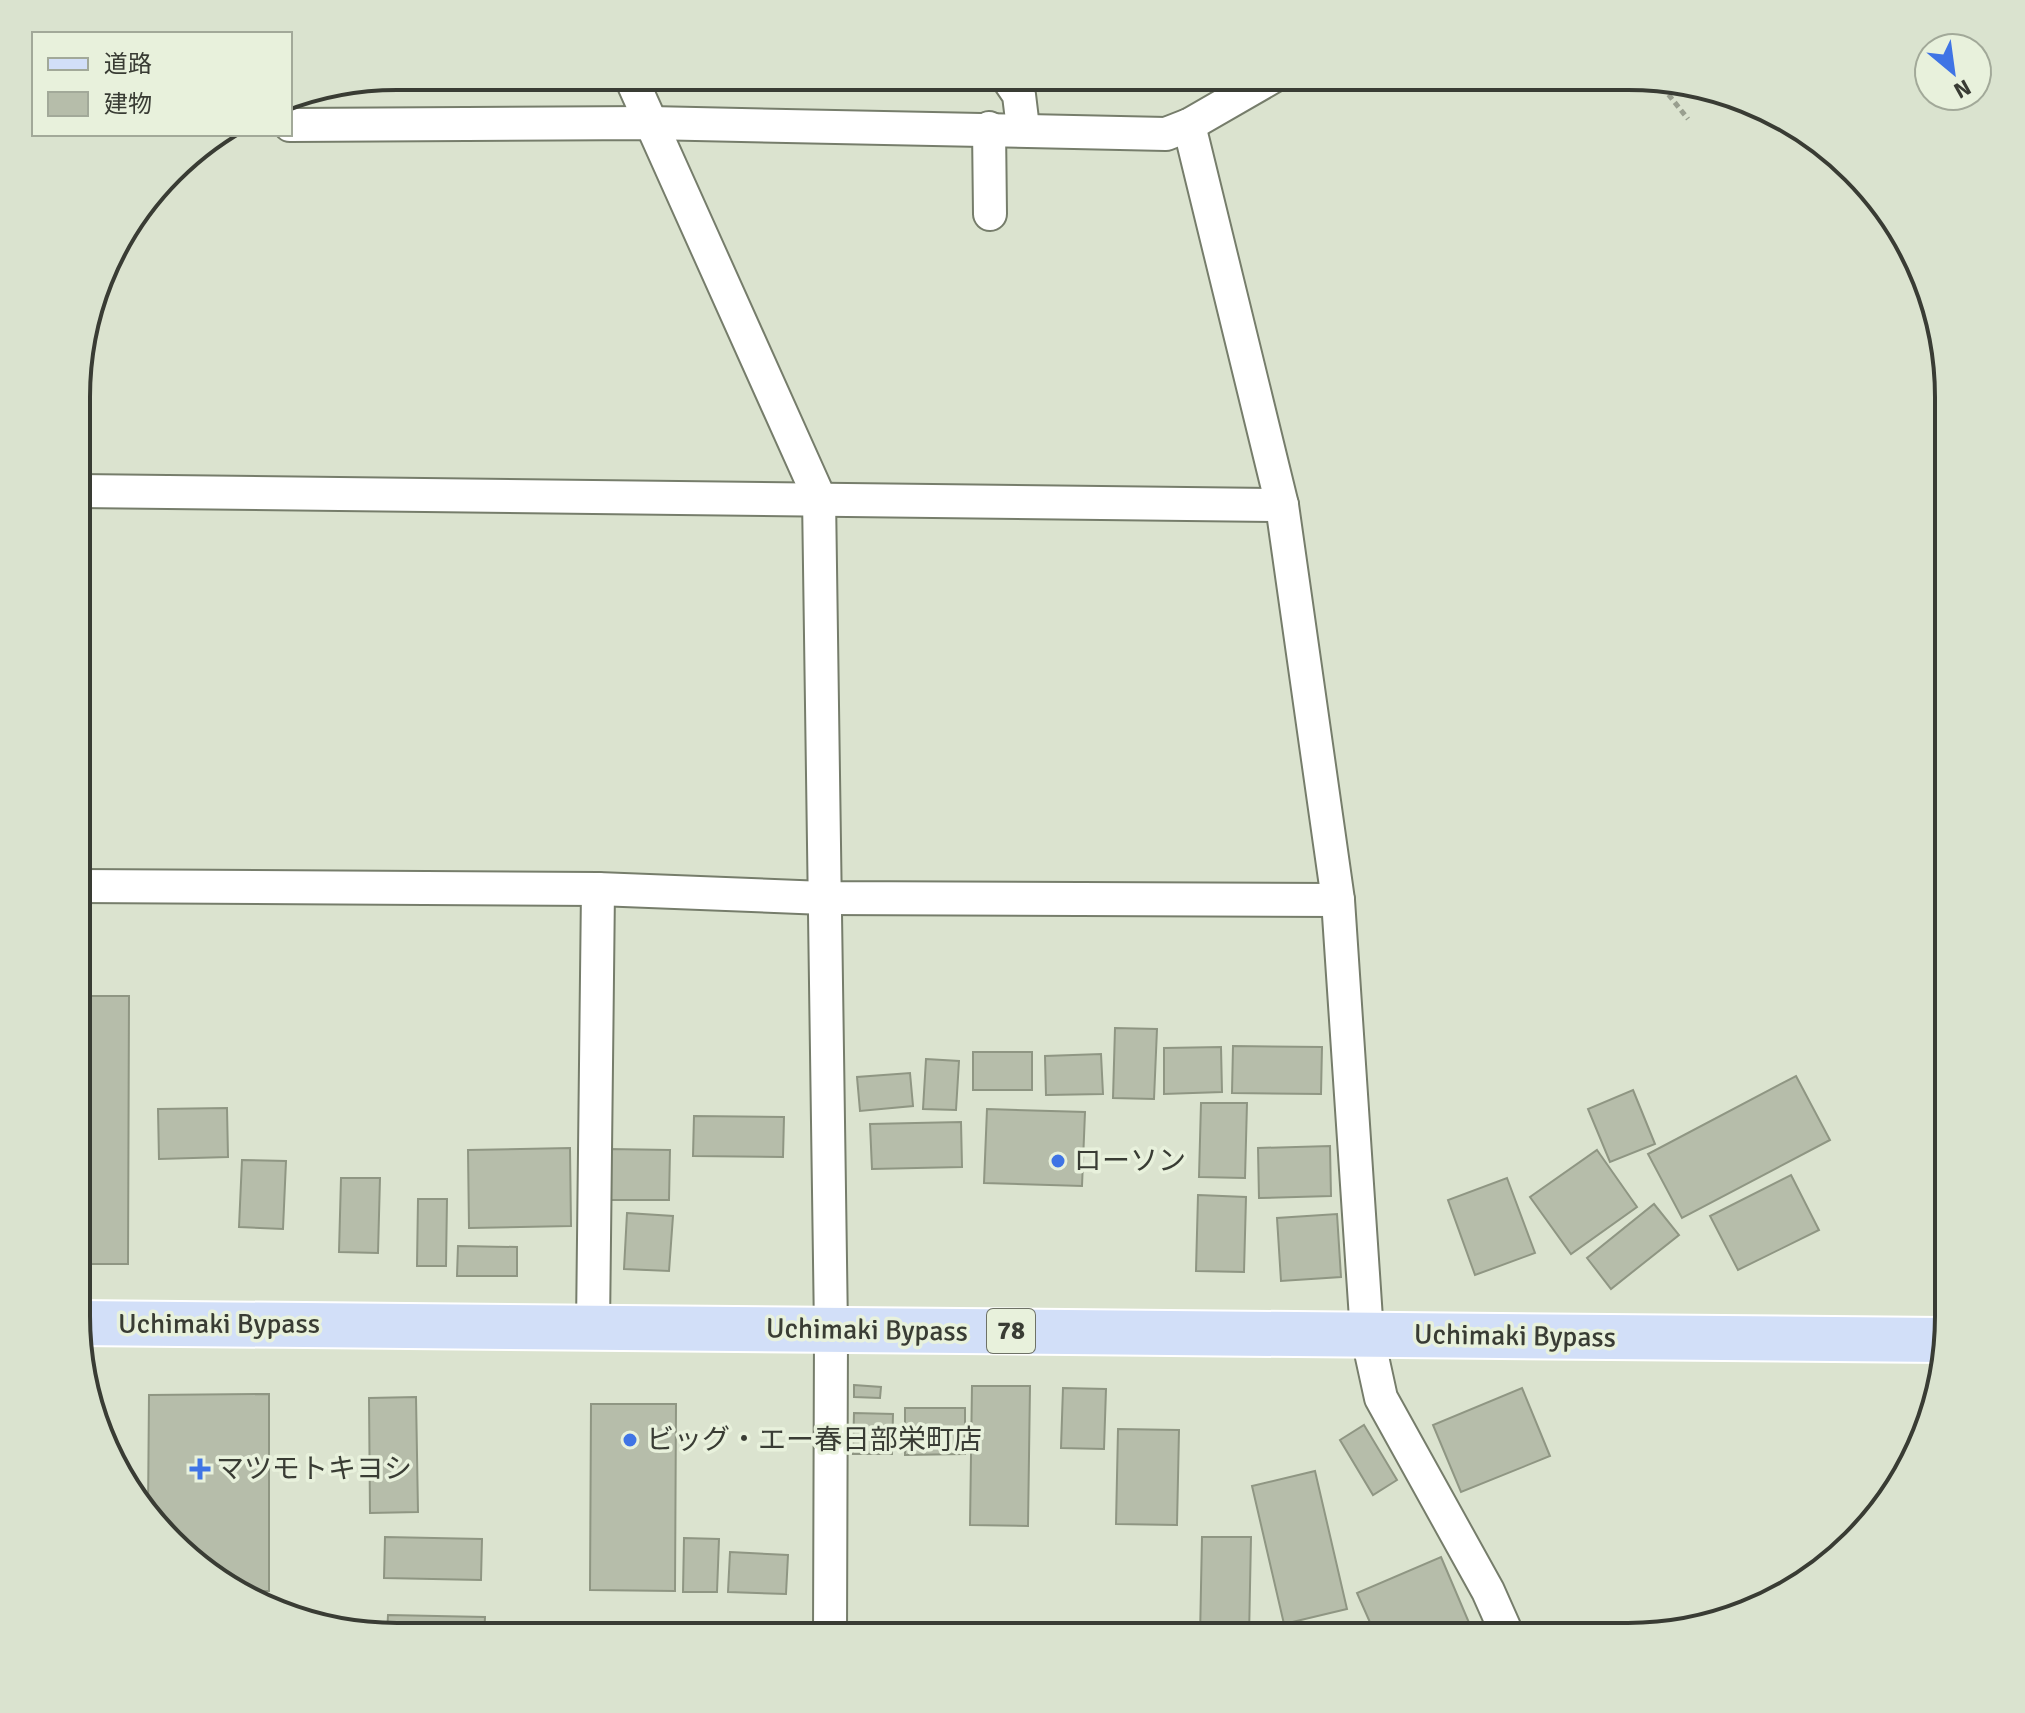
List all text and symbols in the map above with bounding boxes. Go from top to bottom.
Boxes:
legend [32,32,292,136]
north arrow [1913,32,1993,112]
text: 道路 [104,49,152,79]
text: N [1949,74,1976,105]
text: 建物 [104,89,152,119]
place label: ローソン [1074,1144,1186,1178]
marker: ローソン [1049,1152,1067,1170]
street label: Uchimaki Bypass [118,1307,320,1341]
road number: 78 [987,1309,1035,1353]
street label: Uchimaki Bypass [766,1311,968,1349]
street label: Uchimaki Bypass [1414,1317,1616,1355]
place label: ビッグ・エー春日部栄町店 [646,1423,982,1457]
marker: ビッグ・エー春日部栄町店 [621,1431,639,1449]
place label: マツモトキヨシ [216,1452,412,1486]
marker: マツモトキヨシ [191,1460,209,1478]

